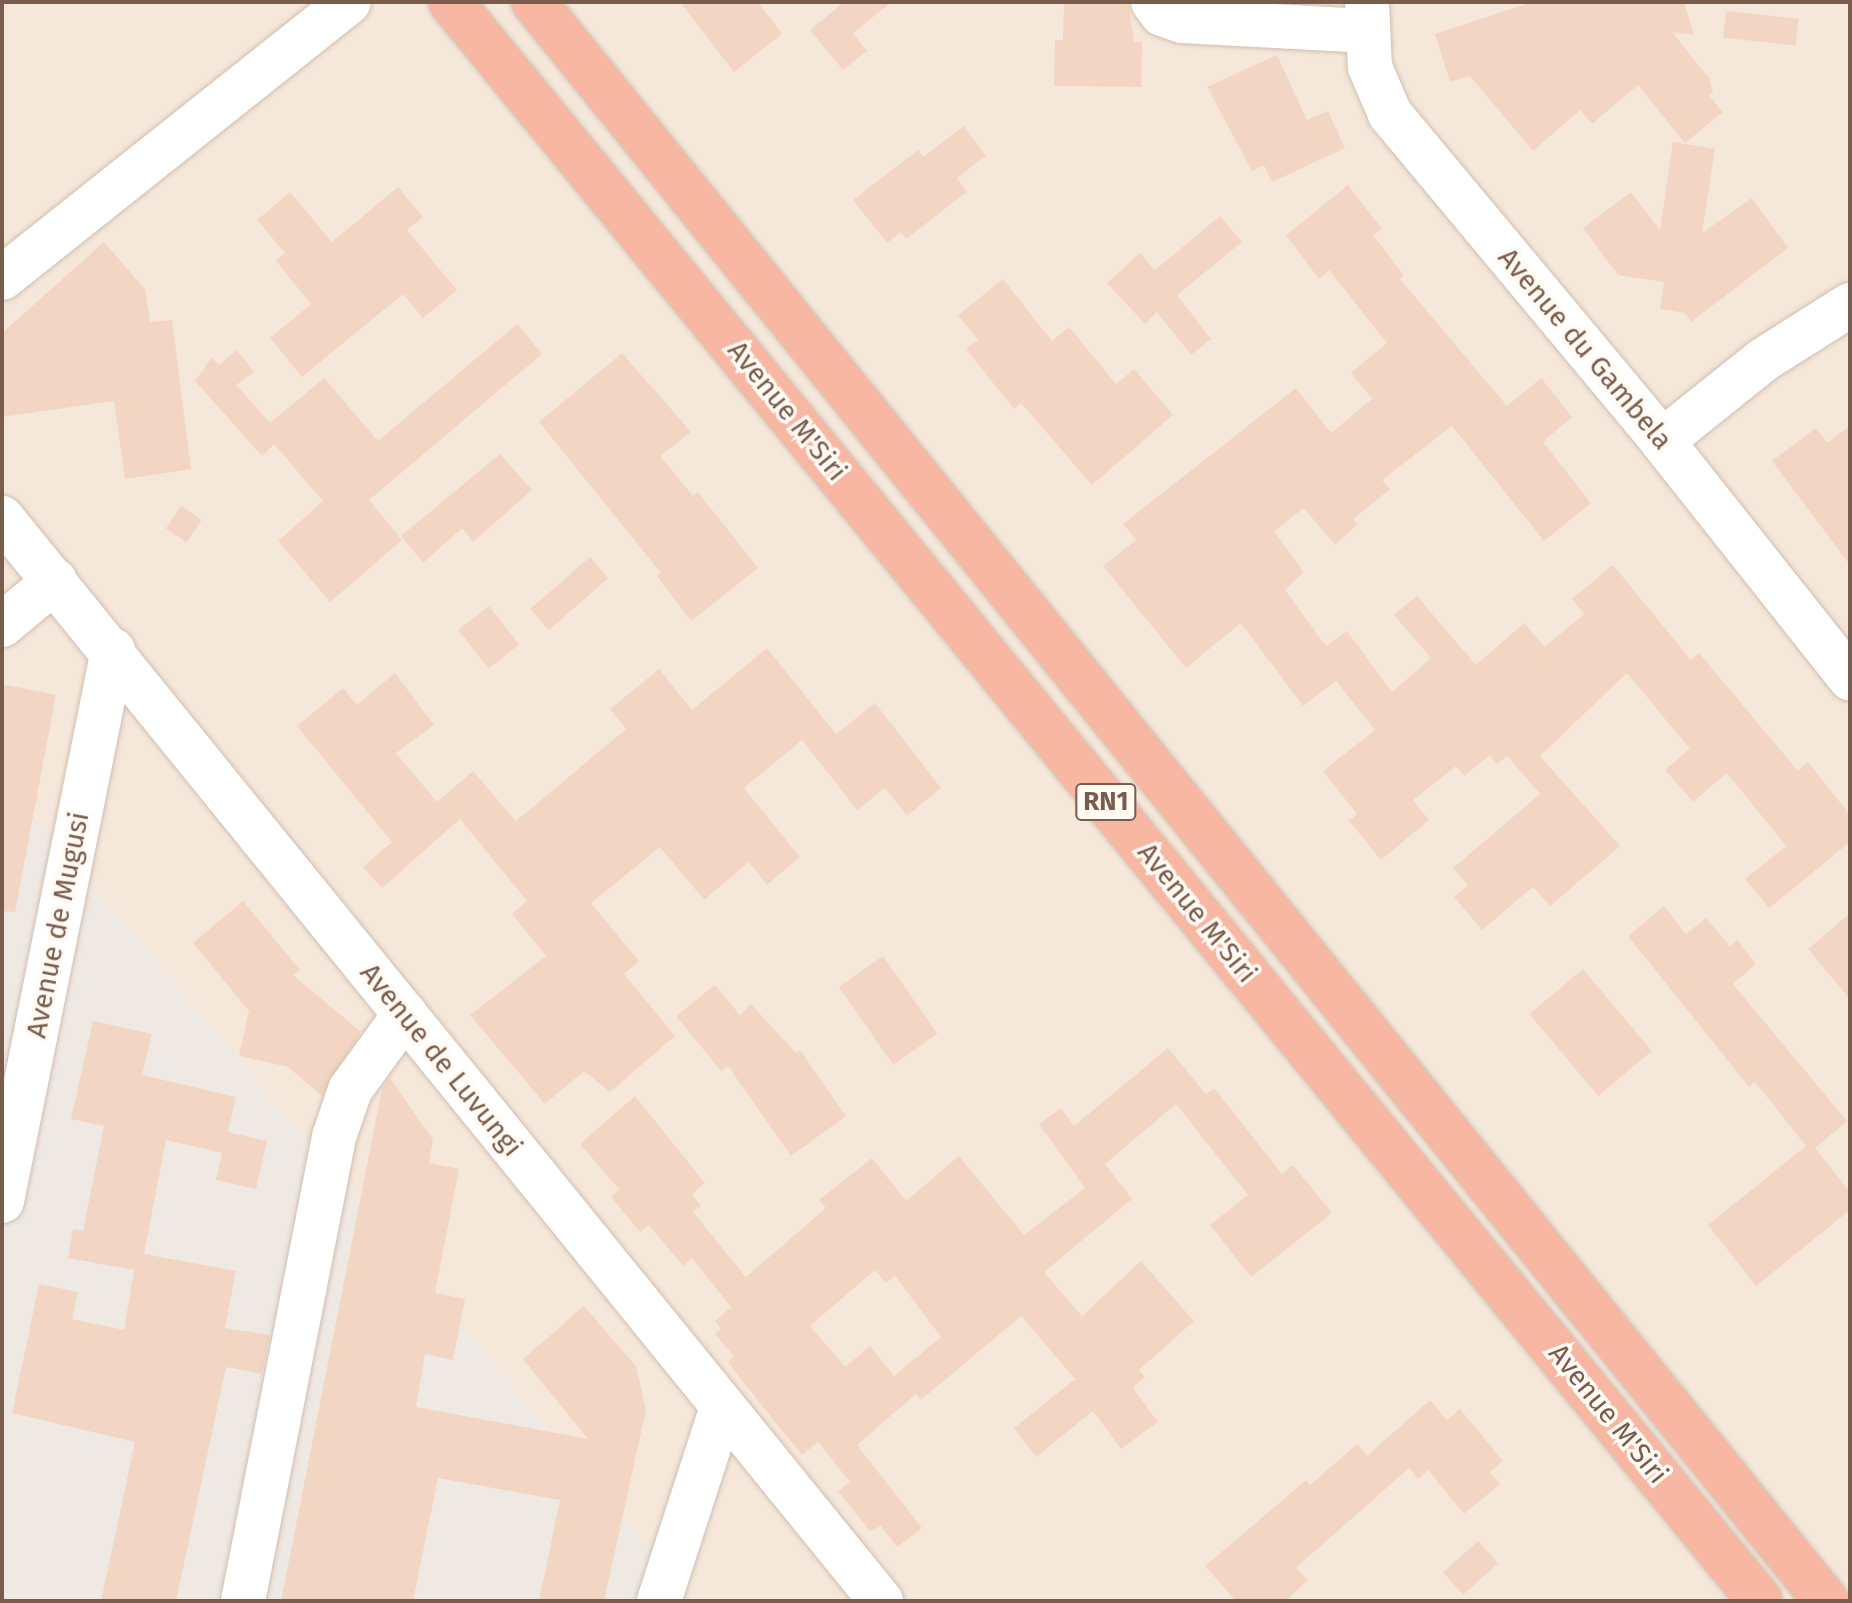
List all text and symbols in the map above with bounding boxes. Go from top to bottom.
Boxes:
street label: Avenue du Gambela [1491,241,1679,457]
street label: Avenue M'Siri [720,334,854,488]
road number: RN1 [1074,780,1138,824]
street label: Avenue de Mugusi [20,809,96,1041]
street label: Avenue M'Siri [1130,836,1264,990]
street label: Avenue de Luvungi [353,957,529,1163]
street label: Avenue M'Siri [1541,1337,1675,1491]

